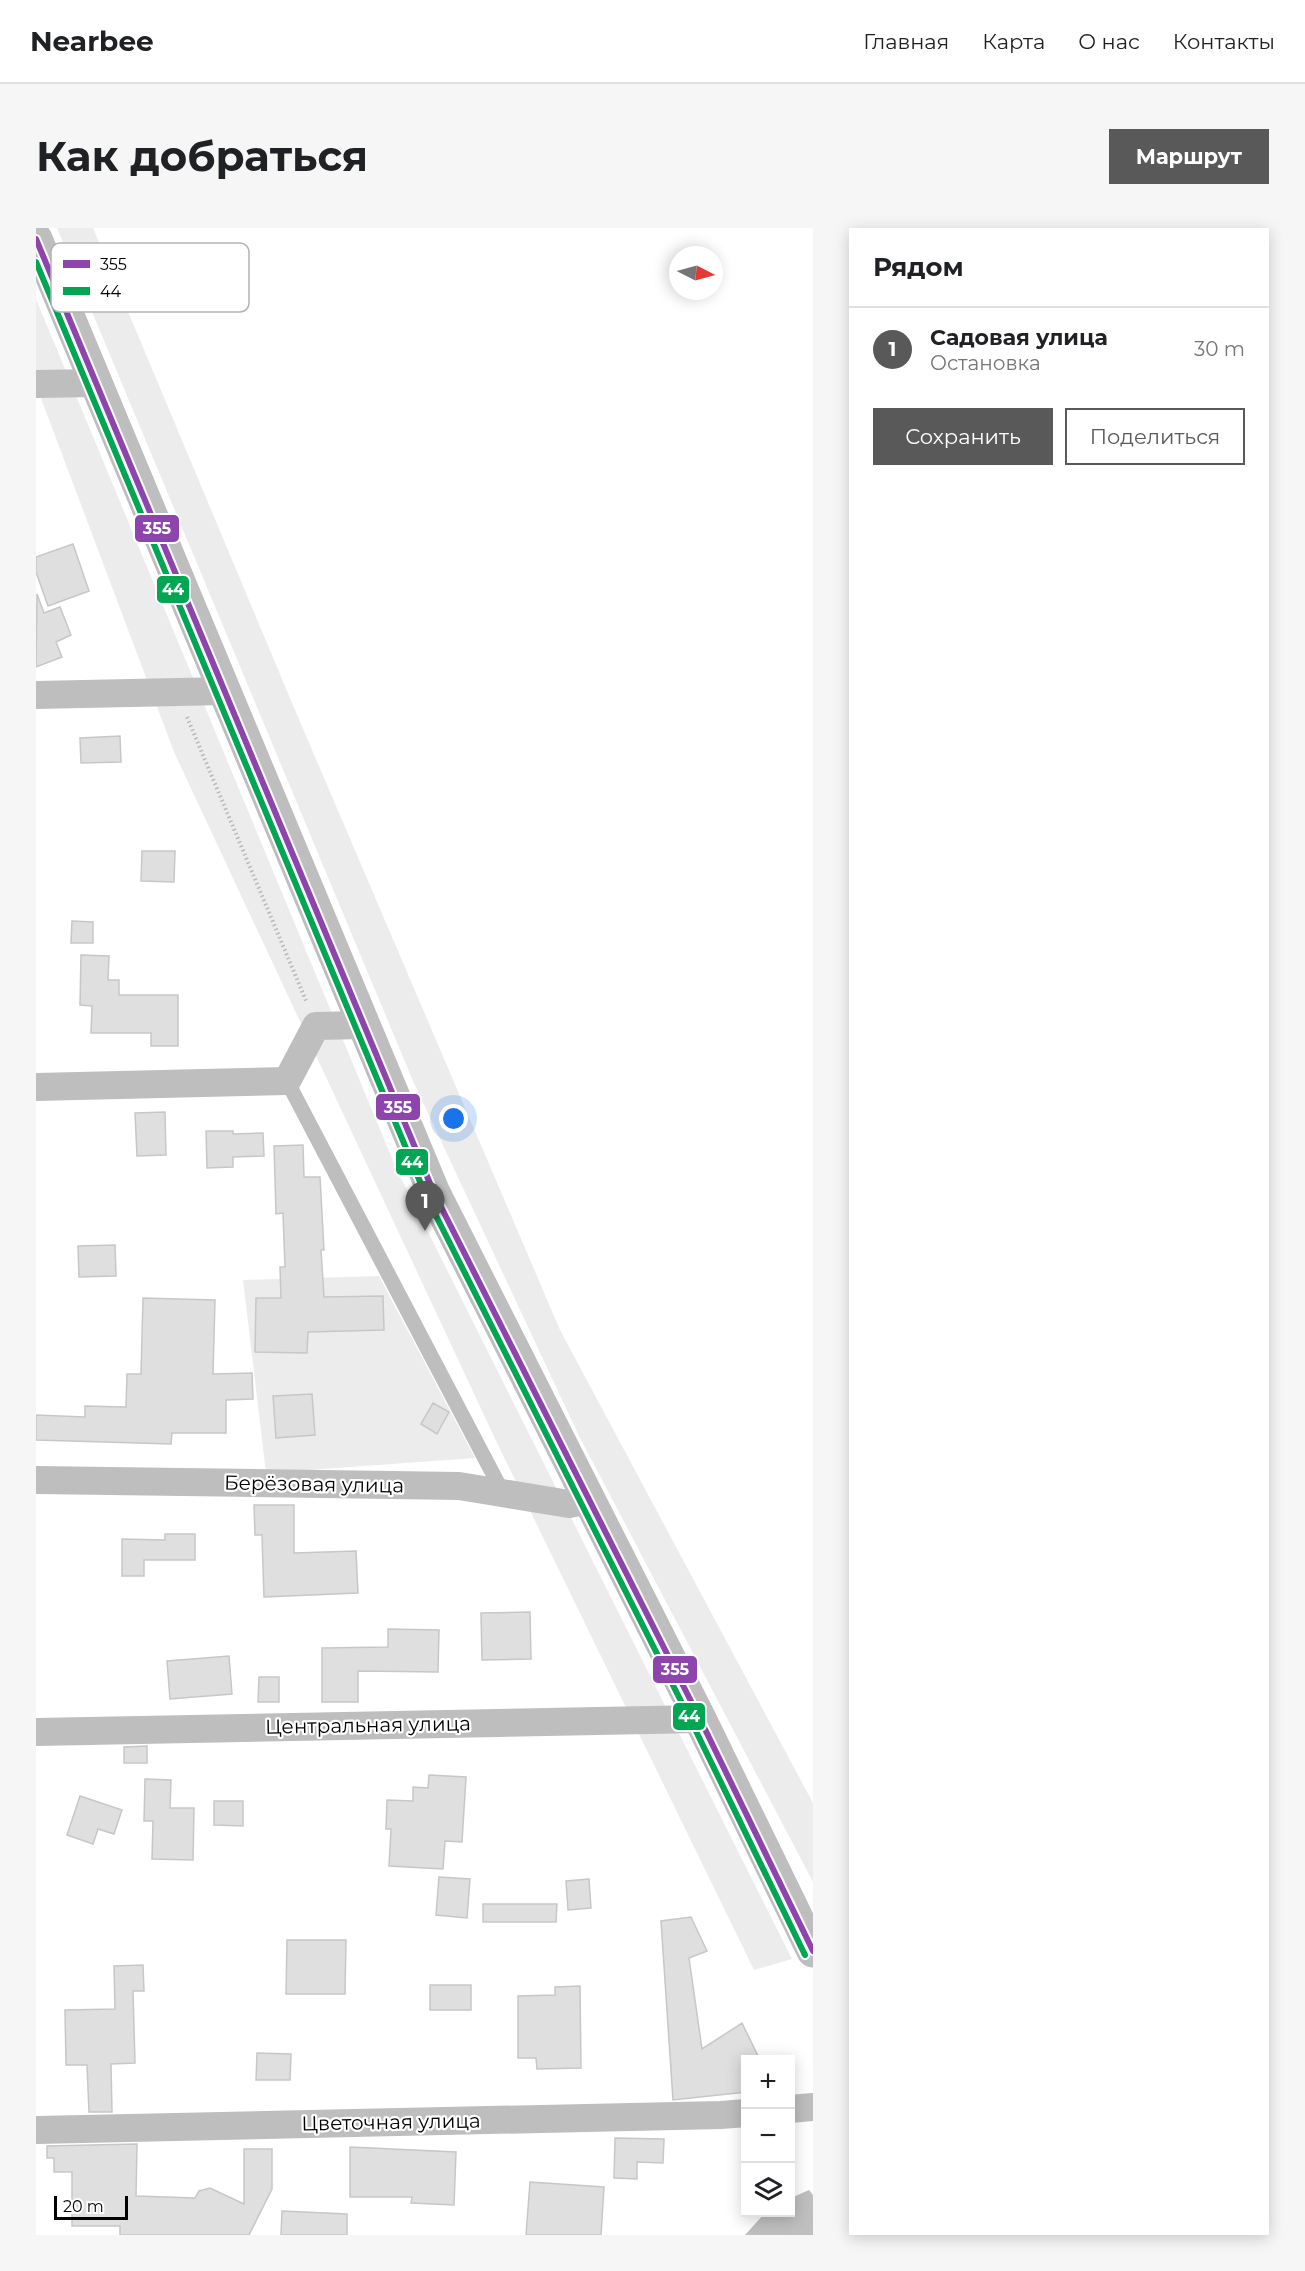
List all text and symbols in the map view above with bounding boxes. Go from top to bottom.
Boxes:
text: Nearbee [30,24,154,58]
text: Главная [863,29,949,54]
text: Карта [982,29,1045,54]
text: О нас [1078,29,1140,54]
text: Контакты [1173,29,1275,54]
button: Маршрут [1109,129,1269,184]
text: Как добраться [36,130,368,182]
legend [51,243,249,312]
north arrow [669,246,723,300]
text: Рядом [873,251,964,283]
text: 355 [100,255,127,274]
text: 44 [100,282,122,301]
text: Садовая улица [930,324,1108,351]
text: 1 [889,337,896,361]
text: 30 m [1194,337,1245,361]
text: Остановка [930,351,1041,375]
button: Сохранить [873,408,1053,465]
button: Поделиться [1065,408,1245,465]
line badge: 355 [134,514,180,543]
text: 355 [142,519,172,538]
line badge: 44 [156,575,190,604]
text: 44 [162,580,184,599]
line badge: 355 [375,1093,421,1121]
text: 355 [383,1098,413,1117]
your location [439,1104,468,1133]
line badge: 44 [395,1148,429,1176]
text: 44 [401,1153,423,1172]
pin: 1 [406,1182,444,1231]
street label: Берёзовая улица [224,1470,404,1498]
line badge: 355 [652,1655,698,1684]
text: 355 [660,1660,690,1679]
line badge: 44 [672,1702,706,1731]
text: 44 [678,1707,700,1726]
street label: Центральная улица [265,1711,471,1739]
map controls [741,2055,795,2217]
button: + [741,2055,795,2109]
street label: Цветочная улица [301,2108,481,2136]
button: − [741,2109,795,2163]
button: layers [741,2163,795,2217]
scale bar [54,2193,128,2220]
text: 20 m [63,2197,104,2216]

